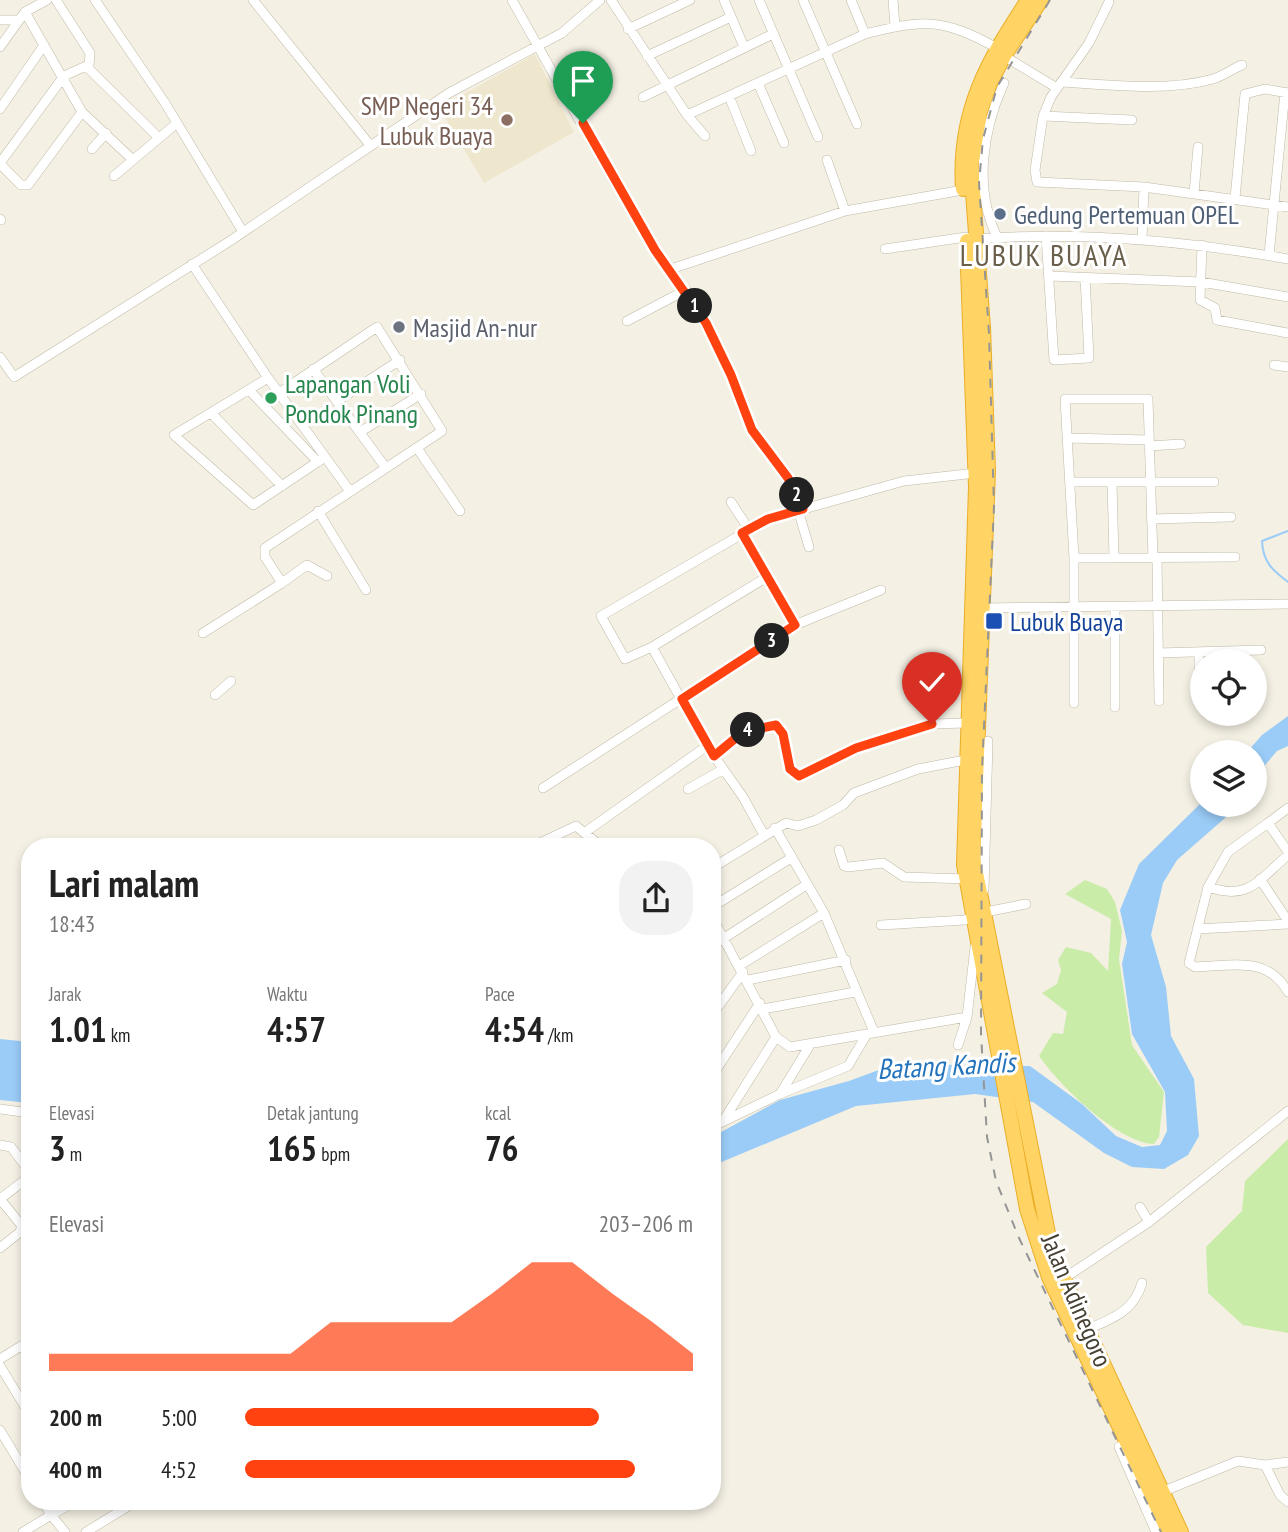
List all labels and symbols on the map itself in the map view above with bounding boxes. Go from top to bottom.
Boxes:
pin [553,51,613,123]
place label: SMP Negeri 34 Lubuk Buaya [361,89,493,152]
marker: SMP Negeri 34 Lubuk Buaya [499,112,515,128]
place label: Gedung Pertemuan OPEL [1014,198,1239,231]
marker: Gedung Pertemuan OPEL [992,206,1008,222]
district label: LUBUK BUAYA [960,235,1128,274]
pin: 1 [678,288,712,324]
place label: Masjid An-nur [413,311,537,344]
marker: Masjid An-nur [391,319,407,335]
place label: Lapangan Voli Pondok Pinang [285,367,418,430]
marker: Lapangan Voli Pondok Pinang [263,390,279,406]
pin: 2 [780,477,814,512]
place label: Lubuk Buaya [1010,605,1123,638]
marker: Lubuk Buaya [984,611,1004,631]
pin: 3 [754,624,790,658]
pin [902,652,962,724]
pin: 4 [730,712,766,748]
water label: Batang Kandis [876,1043,1018,1087]
street label: Jalan Adinegoro [1034,1228,1120,1371]

